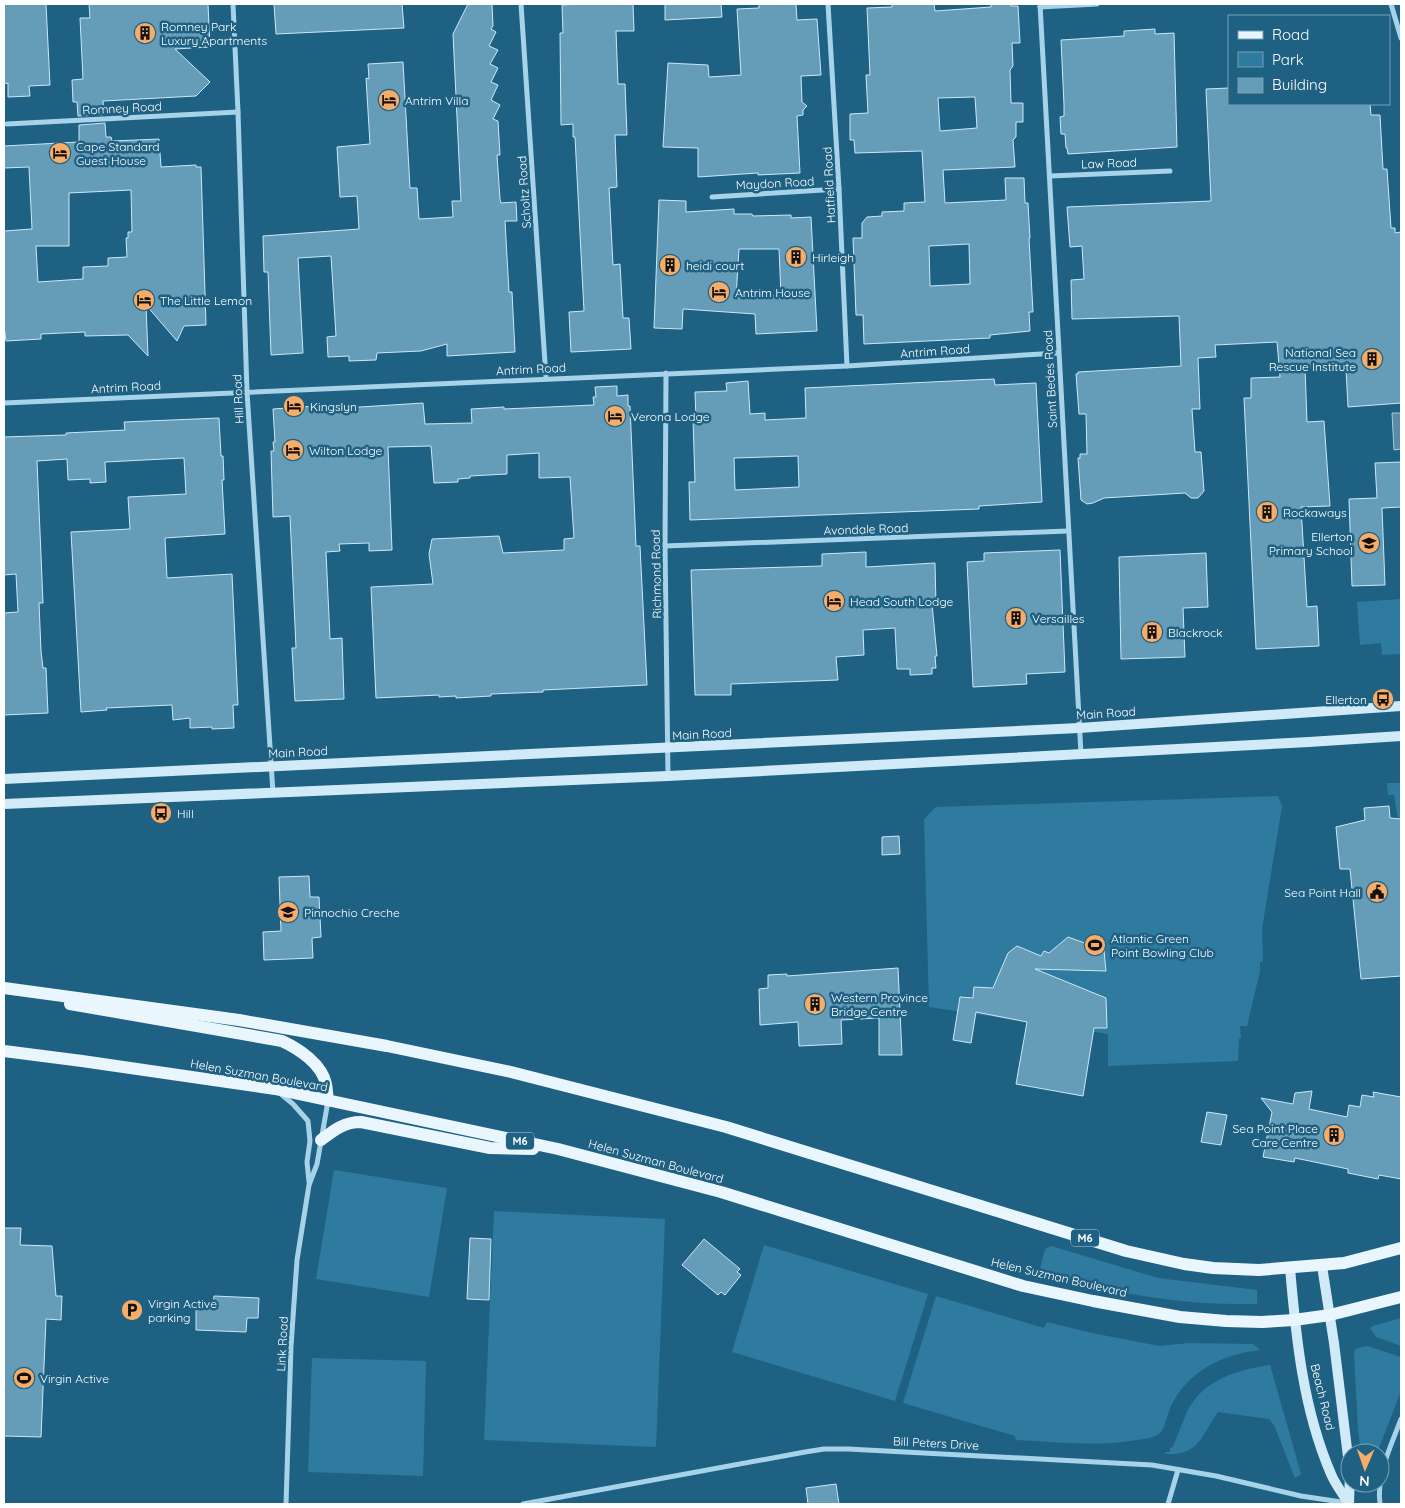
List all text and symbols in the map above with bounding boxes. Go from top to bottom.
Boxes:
legend [1228,15,1390,105]
place label: Romney Park Luxury Apartments [161,19,267,48]
building icon: Romney Park Luxury Apartments [133,21,157,45]
text: Road [1272,25,1309,44]
text: Park [1272,50,1304,69]
text: Building [1272,75,1327,94]
hotel icon: Antrim Villa [377,88,401,112]
place label: Antrim Villa [405,93,469,108]
street label: Romney Road [82,98,162,118]
place label: Cape Standard Guest House [76,139,160,168]
hotel icon: Cape Standard Guest House [48,141,72,165]
street label: Hatfield Road [820,146,838,224]
street label: Scholtz Road [514,155,534,229]
street label: Law Road [1081,155,1137,171]
street label: Maydon Road [735,173,815,193]
building icon: Hirleigh [784,245,808,269]
place label: Hirleigh [812,250,854,265]
building icon: heidi court [658,253,682,277]
place label: heidi court [686,258,744,273]
hotel icon: Antrim House [707,280,731,304]
place label: Antrim House [735,285,811,300]
hotel icon: The Little Lemon [132,288,156,312]
place label: The Little Lemon [160,293,252,308]
street label: Saint Bedes Road [1040,330,1060,428]
street label: Antrim Road [900,341,970,361]
place label: National Sea Rescue Institute [1269,345,1356,374]
building icon: National Sea Rescue Institute [1360,347,1384,371]
street label: Antrim Road [496,360,566,378]
street label: Hill Road [229,374,247,424]
street label: Antrim Road [91,378,161,396]
hotel icon: Kingslyn [282,394,306,418]
place label: Kingslyn [310,399,357,414]
hotel icon: Verona Lodge [603,404,627,428]
place label: Verona Lodge [631,409,710,424]
hotel icon: Wilton Lodge [281,438,305,462]
place label: Wilton Lodge [309,443,383,458]
building icon: Rockaways [1255,500,1279,524]
place label: Rockaways [1283,505,1347,520]
street label: Avondale Road [823,520,909,538]
street label: Richmond Road [648,529,664,619]
place label: Ellerton Primary School [1269,529,1353,558]
school or university icon: Ellerton Primary School [1357,531,1381,555]
hotel icon: Head South Lodge [822,589,846,613]
place label: Head South Lodge [850,594,953,609]
building icon: Versailles [1004,606,1028,630]
place label: Versailles [1032,611,1085,626]
building icon: Blackrock [1140,620,1164,644]
place label: Blackrock [1168,625,1223,640]
bus stop icon: Ellerton [1371,687,1395,711]
place label: Ellerton [1325,692,1367,707]
street label: Main Road [1076,703,1136,723]
street label: Main Road [672,725,732,743]
street label: Main Road [268,743,328,761]
bus stop icon: Hill [149,801,173,825]
place label: Hill [177,806,194,821]
public building icon: Sea Point Hall [1365,880,1389,904]
place label: Sea Point Hall [1284,885,1361,900]
school or university icon: Pinnochio Creche [276,900,300,924]
place label: Pinnochio Creche [304,905,400,920]
place label: Atlantic Green Point Bowling Club [1111,931,1214,960]
sports icon: Atlantic Green Point Bowling Club [1083,933,1107,957]
place label: Western Province Bridge Centre [831,990,928,1019]
building icon: Western Province Bridge Centre [803,992,827,1016]
street label: Helen Suzman Boulevard [189,1056,329,1094]
place label: Sea Point Place Care Centre [1233,1121,1318,1150]
building icon: Sea Point Place Care Centre [1322,1123,1346,1147]
road number: M6 [506,1132,534,1150]
street label: Helen Suzman Boulevard [587,1136,725,1186]
road number: M6 [1071,1230,1099,1246]
street label: Helen Suzman Boulevard [989,1254,1129,1300]
place label: Virgin Active parking [148,1296,217,1325]
parking icon: Virgin Active parking [120,1298,144,1322]
street label: Link Road [273,1316,291,1372]
street label: Beach Road [1307,1362,1339,1432]
sports icon: Virgin Active [12,1366,36,1390]
place label: Virgin Active [40,1371,109,1386]
street label: Bill Peters Drive [893,1433,980,1453]
north arrow [1340,1443,1390,1493]
text: N [1359,1472,1370,1490]

